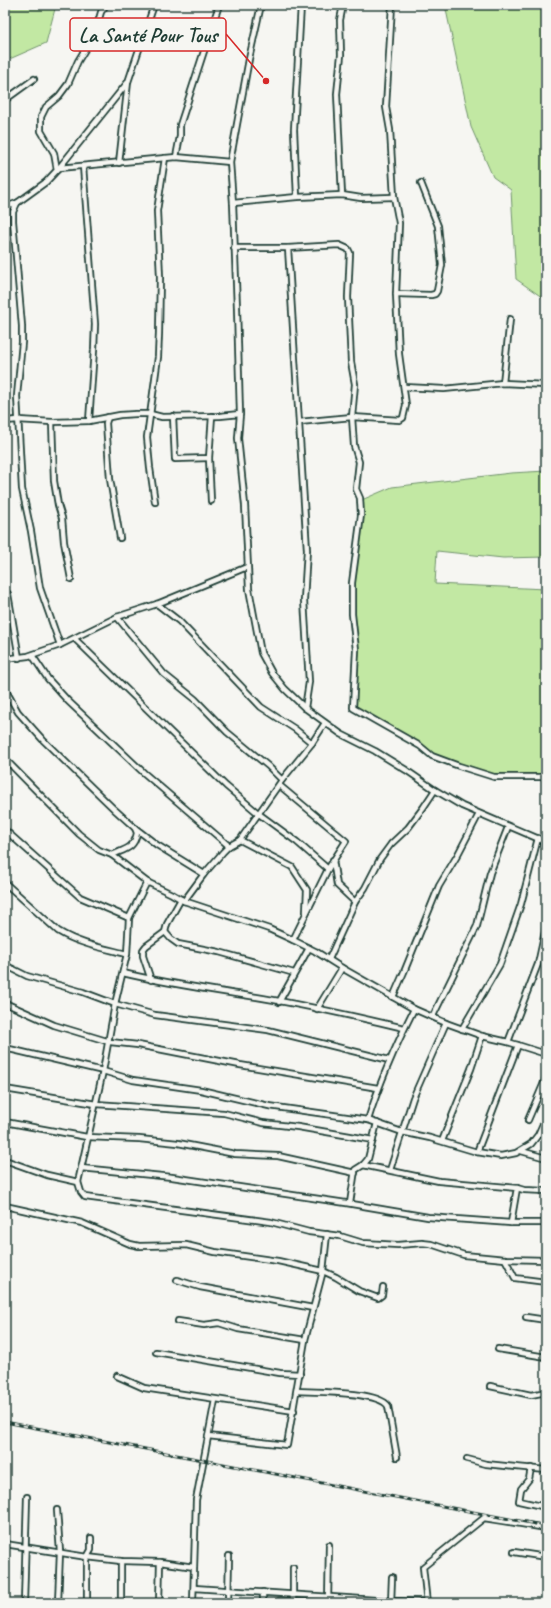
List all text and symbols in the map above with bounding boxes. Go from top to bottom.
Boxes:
callout: La Santé Pour Tous [70,18,226,51]
text: La Santé Pour Tous [79,22,220,48]

